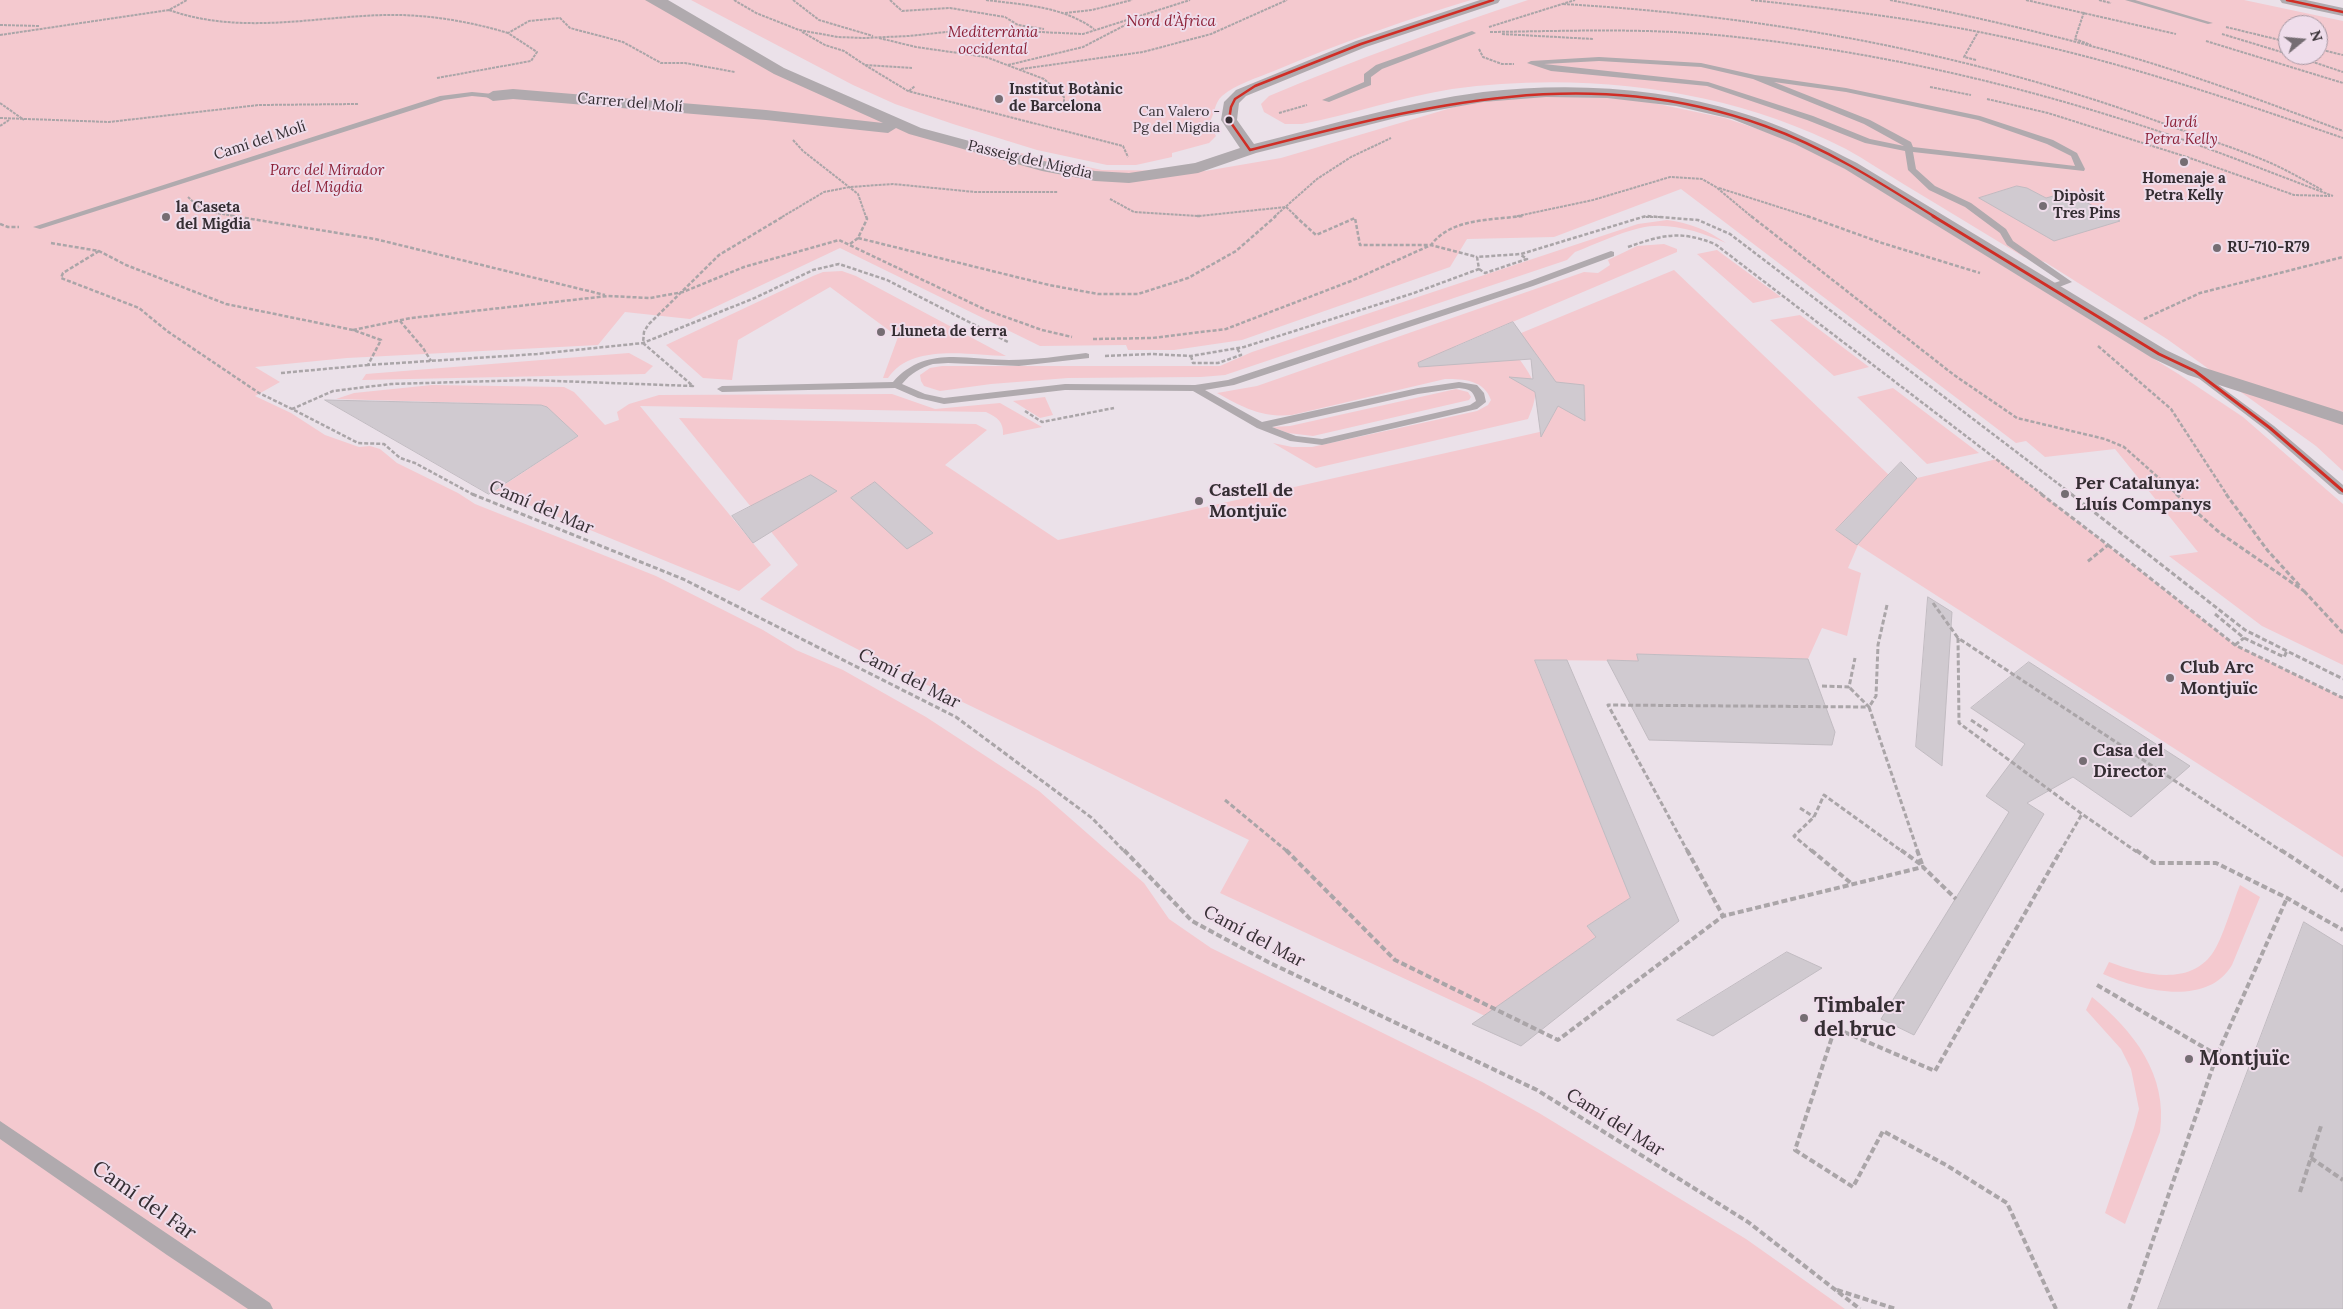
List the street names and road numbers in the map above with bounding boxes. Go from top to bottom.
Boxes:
street label: Carrer del Molí [577,89,683,117]
street label: Camí del Molí [212,118,308,164]
street label: Passeig del Migdia [966,137,1094,183]
street label: Camí del Mar [485,476,597,540]
street label: Camí del Mar [854,644,964,714]
street label: Camí del Mar [1200,901,1308,973]
street label: Camí del Mar [1562,1084,1668,1162]
street label: Camí del Far [87,1156,201,1246]

